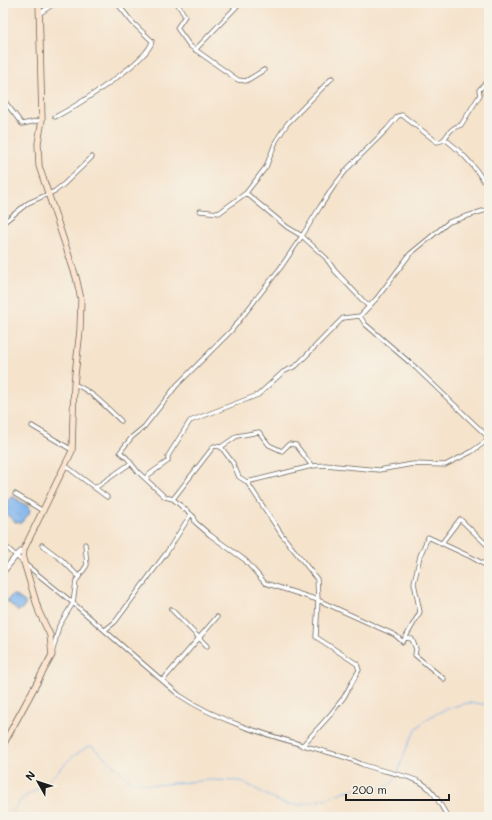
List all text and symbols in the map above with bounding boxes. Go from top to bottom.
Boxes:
north arrow [18,762,58,802]
text: N [21,767,38,783]
scale bar [346,776,449,802]
text: 200 m [352,781,387,797]

